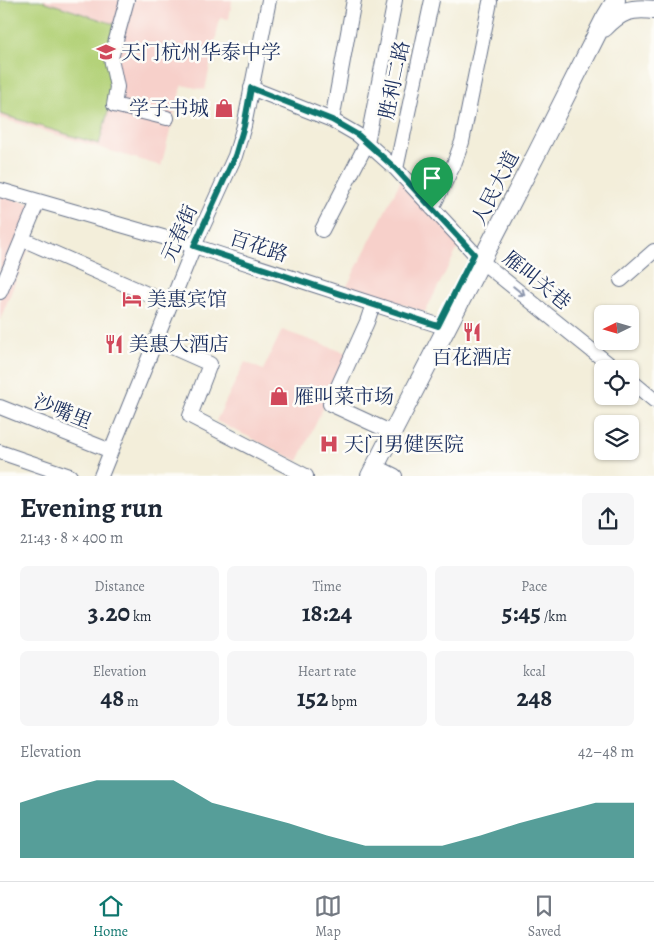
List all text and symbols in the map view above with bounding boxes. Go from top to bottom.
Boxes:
street label: 胜利二路 [373,38,416,122]
place label: 天门杭州华泰中学 [121,39,281,66]
school or university icon: 天门杭州华泰中学 [95,41,117,63]
place label: 学子书城 [129,95,209,122]
shop icon: 学子书城 [213,97,235,119]
street label: 人民大道 [465,146,526,230]
pin [411,157,453,208]
icon: arrive [418,164,446,192]
street label: 元春街 [155,200,204,266]
street label: 百花路 [226,224,292,269]
street label: 雁叫关巷 [497,245,576,316]
place label: 美惠宾馆 [147,286,227,313]
one-way arrow [512,286,525,297]
hotel icon: 美惠宾馆 [121,288,143,310]
north arrow [594,305,639,350]
map controls [594,305,639,460]
restaurant icon: 百花酒店 [461,321,483,343]
place label: 美惠大酒店 [129,331,229,358]
restaurant icon: 美惠大酒店 [103,333,125,355]
place label: 百花酒店 [432,344,512,371]
button: locate [594,360,639,405]
place label: 雁叫菜市场 [294,383,394,410]
shop icon: 雁叫菜市场 [268,385,290,407]
street label: 沙嘴里 [30,388,96,435]
button: layers [594,415,639,460]
place label: 天门男健医院 [344,431,464,458]
hospital icon: 天门男健医院 [318,433,340,455]
text: Evening run [20,489,163,527]
button: share [582,493,634,545]
text: 21:43 · 8 × 400 m [20,527,123,549]
text: Distance [95,577,145,596]
text: Time [312,577,342,596]
text: Pace [521,577,547,596]
text: 3.20 [88,596,130,630]
text: 18:24 [302,596,352,630]
text: 5:45 [502,596,541,630]
text: km [130,607,152,626]
text: /km [541,607,567,626]
text: Elevation [93,662,147,681]
text: Heart rate [298,662,356,681]
text: kcal [523,662,546,681]
text: 48 [101,681,124,715]
text: 152 [297,681,328,715]
text: 248 [516,681,552,715]
text: m [124,692,139,711]
text: bpm [328,692,357,711]
text: Elevation [20,741,81,763]
text: 42–48 m [578,741,634,763]
tab: Home [93,892,128,941]
tab: Map [314,892,342,941]
tab: Saved [528,892,561,941]

